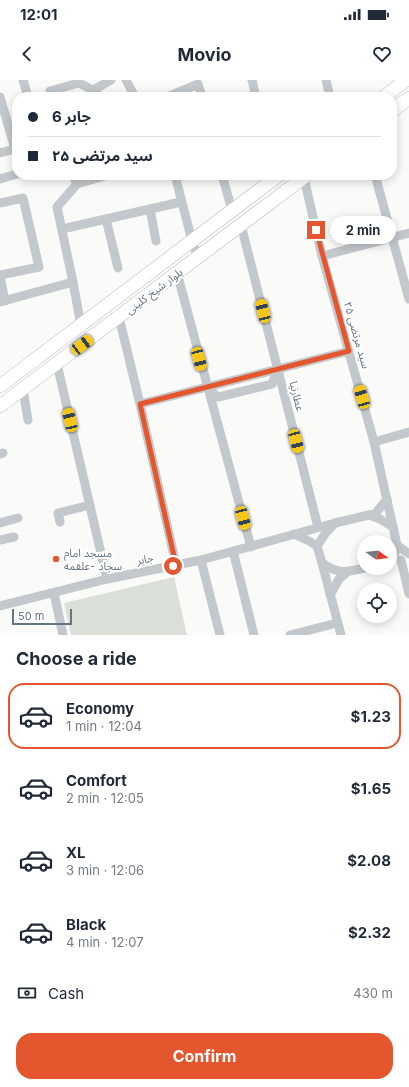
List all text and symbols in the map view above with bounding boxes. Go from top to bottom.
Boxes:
text: 12:01 [20,5,58,24]
icon: back [16,43,38,65]
icon: heart [371,43,393,65]
text: Movio [177,44,232,65]
text: جابر 6 [52,107,91,126]
text: ۲۵ سید مرتضی [52,146,153,165]
callout: 2 min [330,216,396,244]
route end [307,221,325,239]
text: 2 min [346,222,380,238]
street label: بلوار شیخ کلینی [123,265,186,318]
car [254,298,272,324]
street label: ۲۵ سید مرتضی [341,300,373,370]
car [69,333,95,357]
car [190,346,208,372]
street label: عطارنیا [286,380,308,413]
car [353,384,371,410]
car [61,407,79,433]
car [287,428,305,454]
car [234,505,252,531]
north arrow [357,535,397,575]
map controls [357,535,397,623]
place label: مسجد امام سجاد -علقمه [64,546,123,573]
street label: جابر [134,550,155,568]
marker: مسجد امام سجاد -علقمه [51,554,61,564]
route start [164,557,182,575]
button: locate [357,583,397,623]
scale bar [12,607,72,626]
text: 50 m [18,609,44,623]
text: Choose a ride [16,648,137,669]
icon: car [18,698,54,734]
text: Economy [66,699,134,718]
text: $1.23 [351,707,391,726]
text: 1 min · 12:04 [66,718,142,734]
icon: car [18,770,54,806]
text: Comfort [66,771,127,790]
text: $1.65 [351,779,391,798]
text: 2 min · 12:05 [66,790,144,806]
icon: car [18,842,54,878]
text: XL [66,843,86,862]
text: $2.08 [347,851,391,870]
text: 3 min · 12:06 [66,862,144,878]
icon: car [18,914,54,950]
text: Black [66,915,106,934]
text: $2.32 [348,923,391,942]
text: 4 min · 12:07 [66,934,144,950]
icon: cash [16,982,38,1004]
text: Cash [48,984,84,1003]
text: 430 m [353,985,393,1001]
button: Confirm [16,1033,393,1079]

